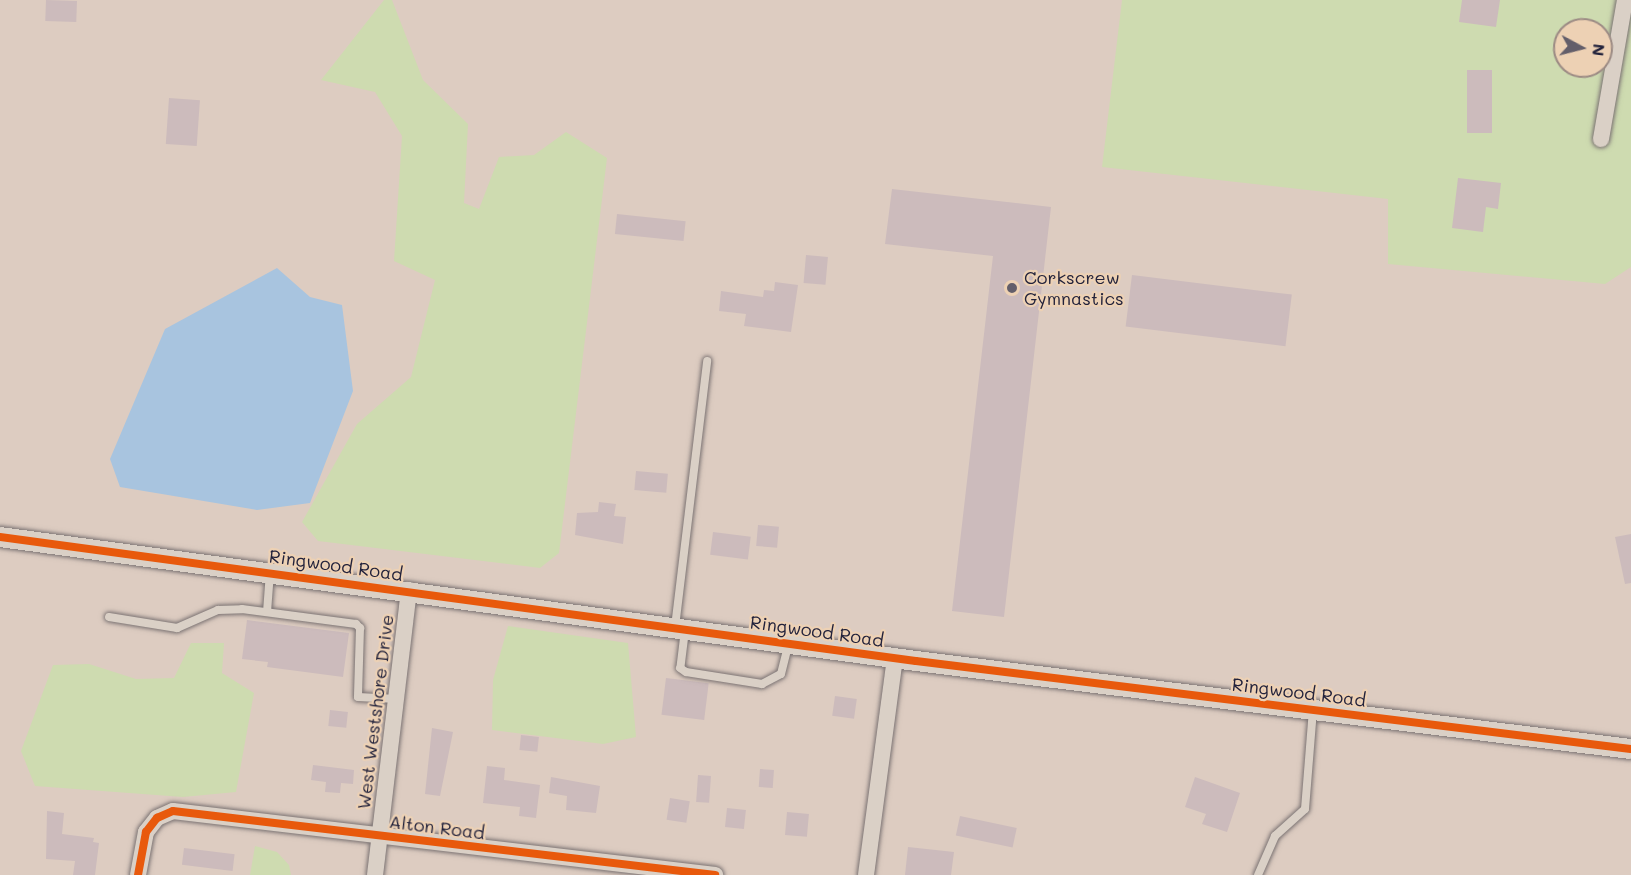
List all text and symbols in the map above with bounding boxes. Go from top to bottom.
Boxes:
north arrow [1553,18,1613,78]
text: N [1588,43,1611,57]
place label: Corkscrew Gymnastics [1024,267,1124,310]
marker: Corkscrew Gymnastics [1005,281,1019,295]
street label: Ringwood Road [268,545,404,585]
street label: Ringwood Road [749,611,885,651]
street label: West Westshore Drive [352,613,398,811]
street label: Ringwood Road [1231,673,1367,711]
street label: Alton Road [388,810,486,844]

